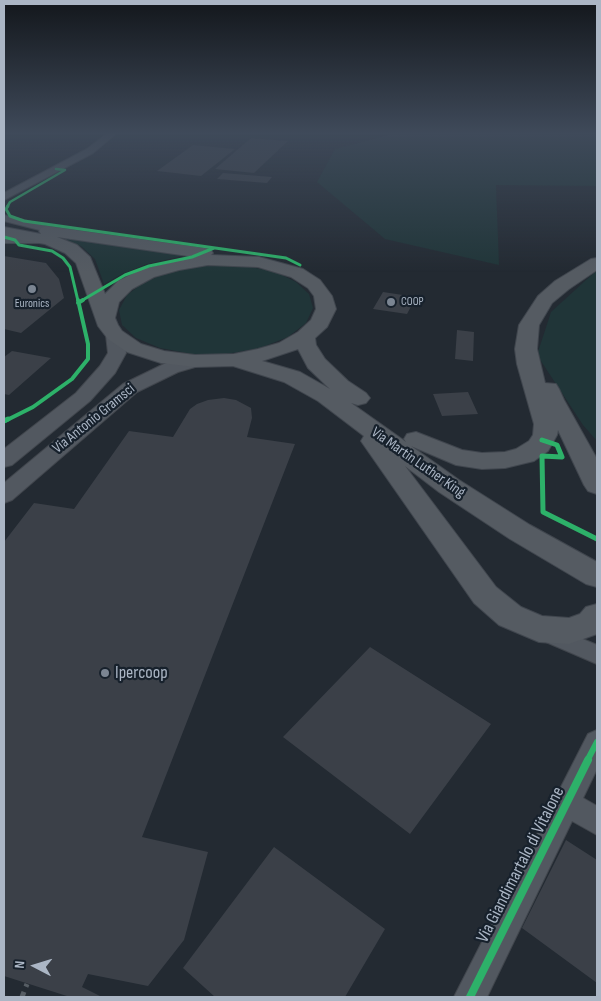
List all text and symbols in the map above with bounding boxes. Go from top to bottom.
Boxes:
marker: Euronics [26,283,38,295]
place label: COOP [401,295,424,309]
marker: COOP [385,296,397,308]
place label: Euronics [15,297,49,311]
street label: Via Antonio Gramsci [49,380,139,458]
street label: Via Martin Luther King [368,424,468,502]
place label: Ipercoop [115,662,168,684]
marker: Ipercoop [99,667,111,679]
street label: Via Giandimartalo di Vitalone [472,783,570,947]
north arrow [10,941,60,991]
text: N [11,960,28,969]

